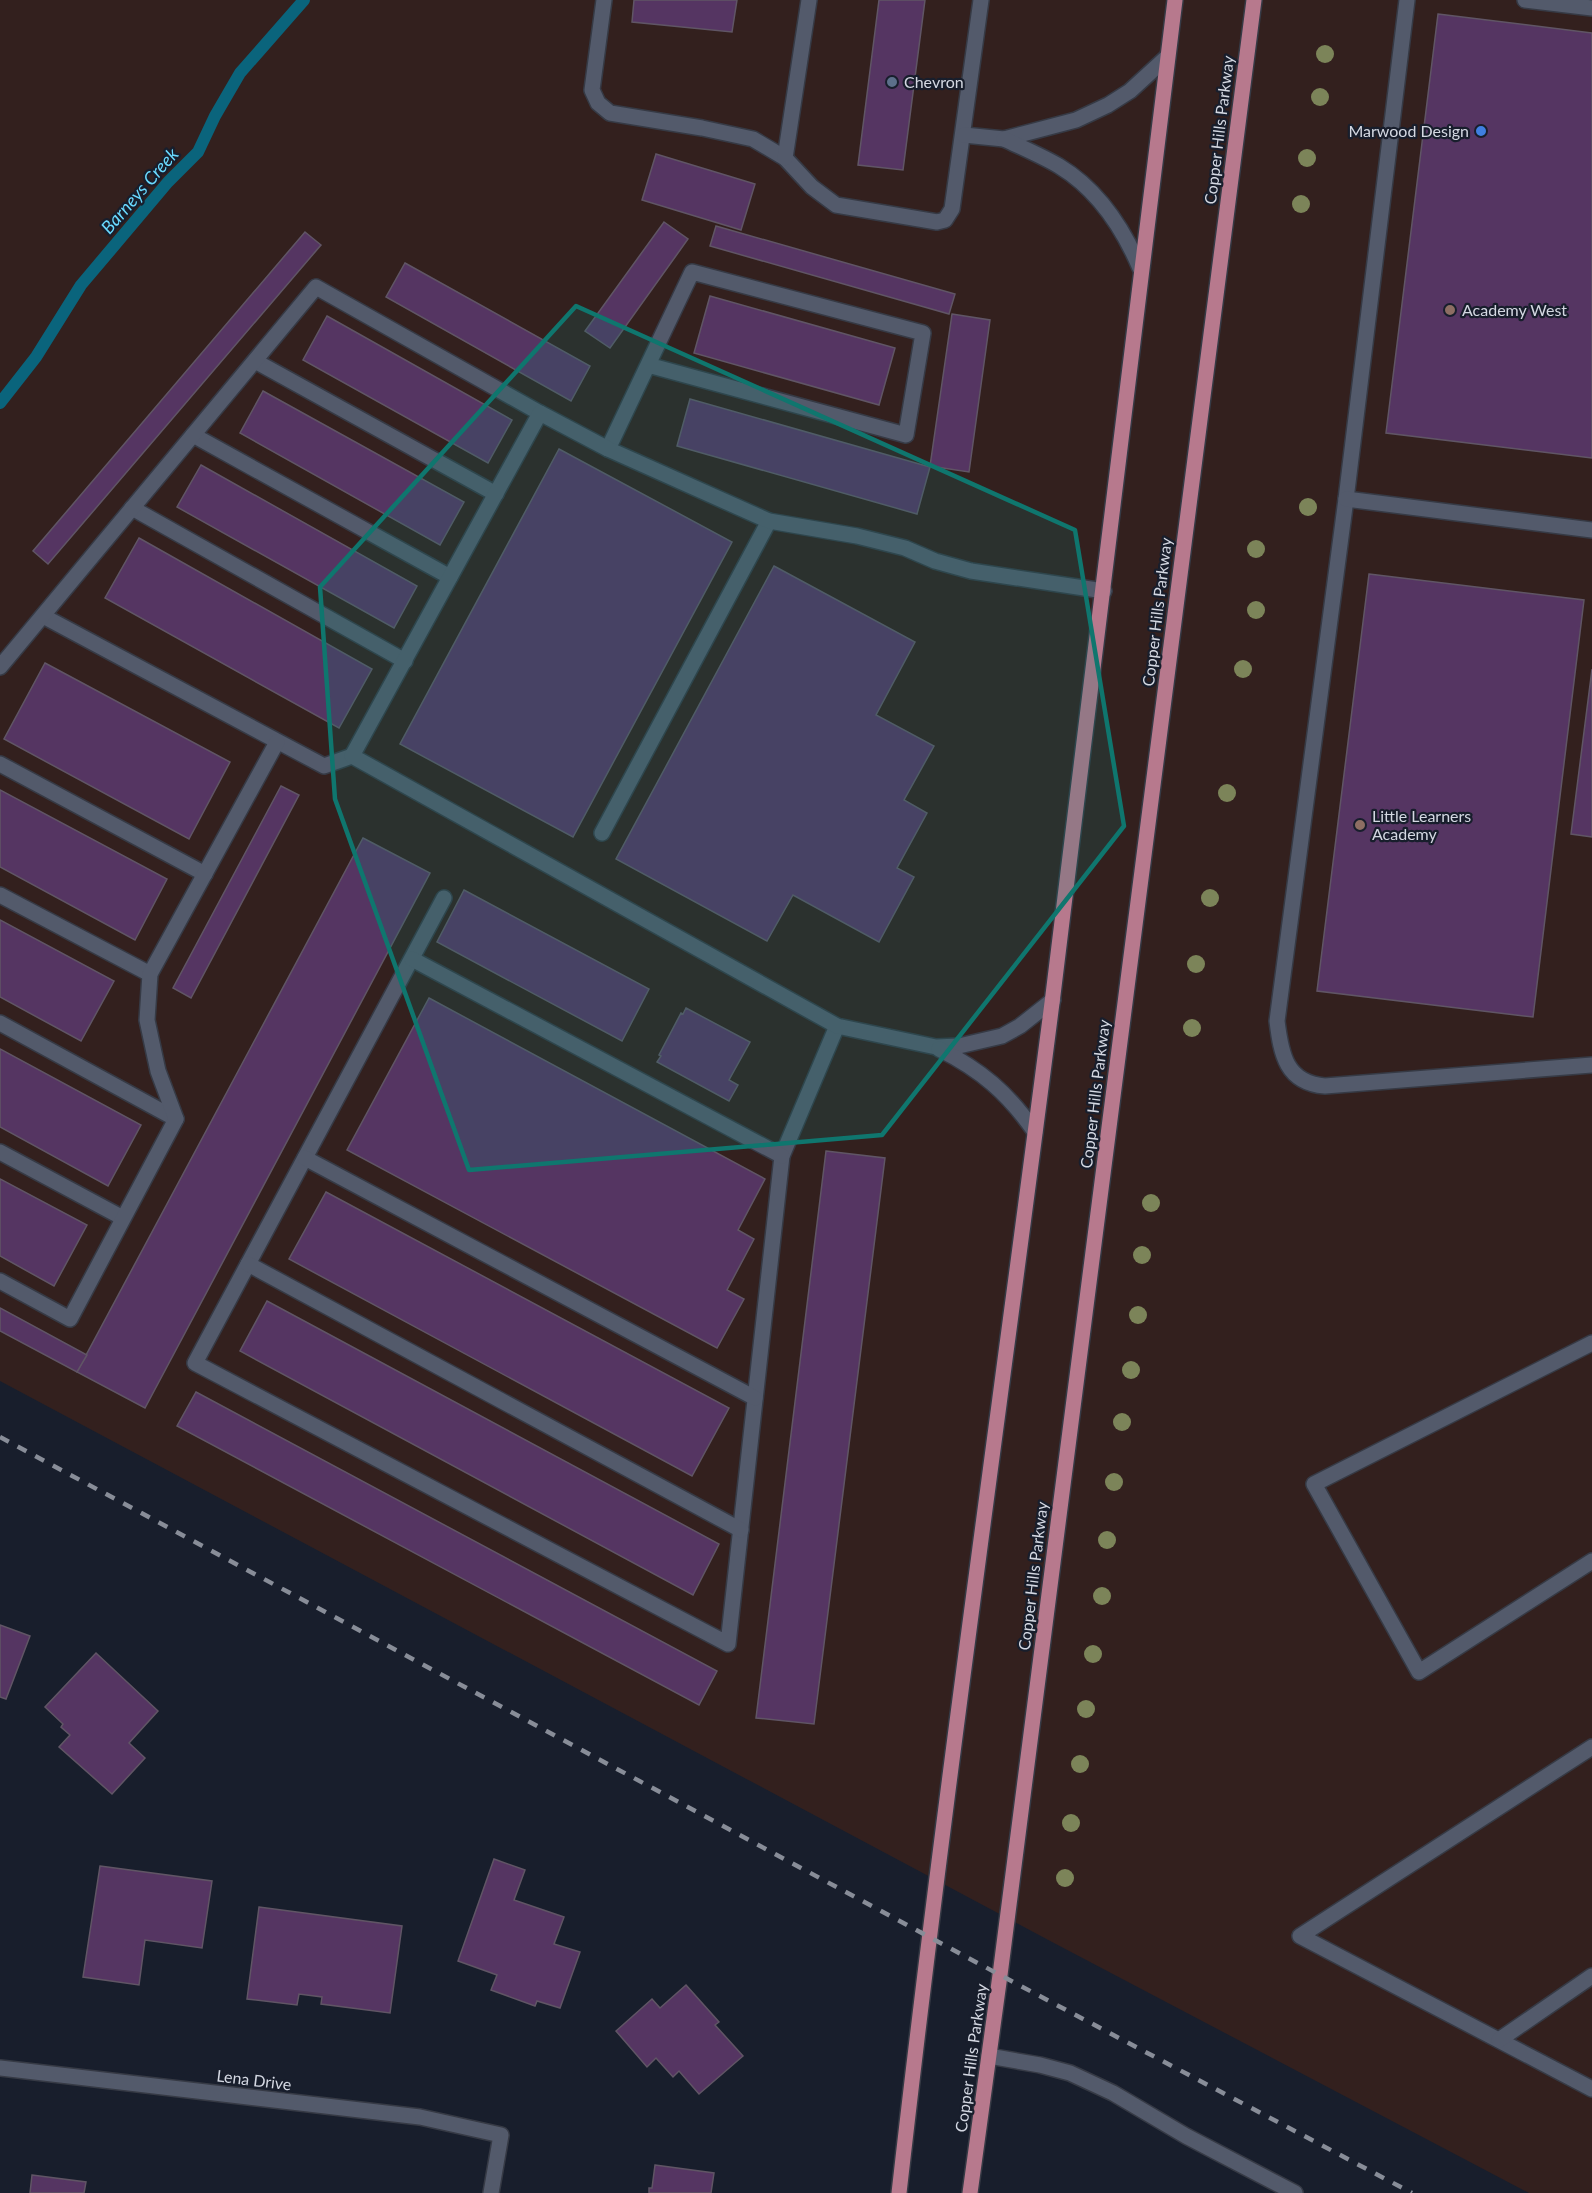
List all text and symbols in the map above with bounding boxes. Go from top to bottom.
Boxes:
street label: Copper Hills Parkway [1200,54,1237,205]
place label: Chevron [904,72,964,91]
marker: Chevron [885,75,899,89]
place label: Marwood Design [1348,121,1469,140]
marker: Marwood Design [1474,124,1488,138]
water label: Barneys Creek [96,143,183,238]
place label: Academy West [1462,300,1567,319]
marker: Academy West [1443,303,1457,317]
street label: Copper Hills Parkway [1138,536,1175,687]
place label: Little Learners Academy [1372,806,1471,843]
marker: Little Learners Academy [1353,818,1367,832]
street label: Copper Hills Parkway [1076,1018,1113,1169]
street label: Copper Hills Parkway [1014,1500,1051,1651]
street label: Copper Hills Parkway [951,1982,990,2133]
street label: Lena Drive [216,2065,293,2094]

